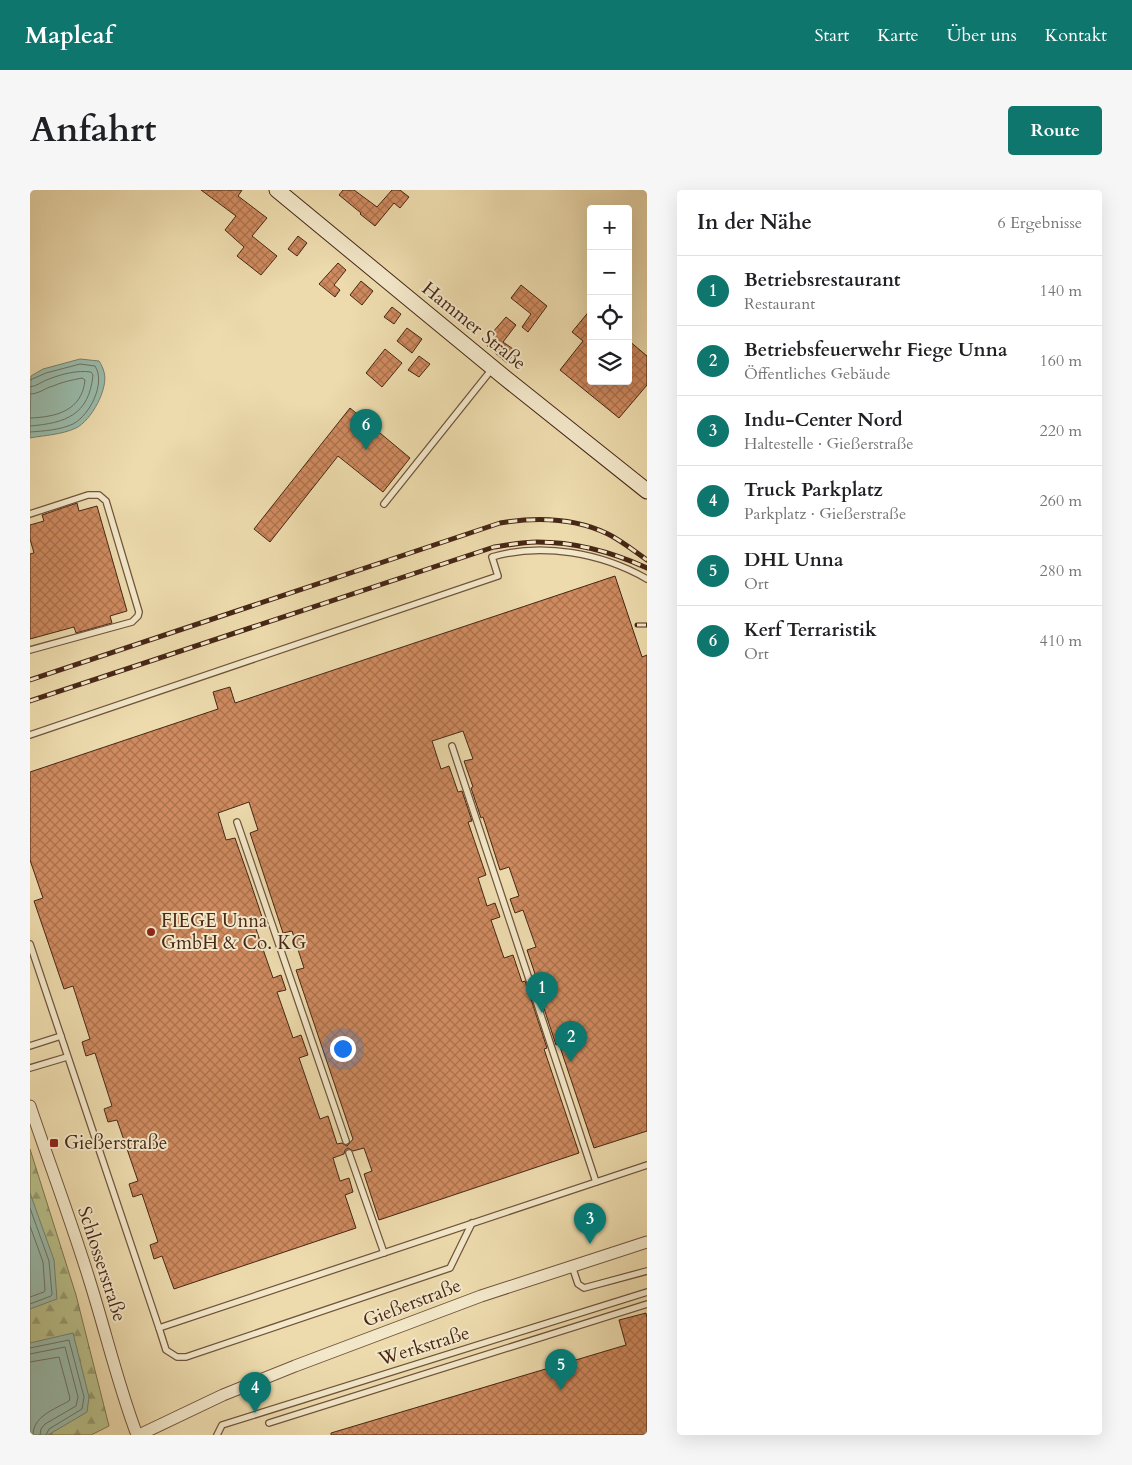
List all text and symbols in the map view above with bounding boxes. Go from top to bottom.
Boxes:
text: Mapleaf [25,19,113,52]
text: Start [814,23,849,48]
text: Karte [877,23,919,48]
text: Über uns [947,23,1017,48]
text: Kontakt [1045,23,1107,48]
text: Anfahrt [30,106,156,154]
button: Route [1008,106,1102,155]
map controls [587,205,632,385]
button: + [587,205,632,250]
text: In der Nähe [697,208,812,237]
text: 6 Ergebnisse [997,212,1082,234]
button: − [587,250,632,295]
text: Betriebsrestaurant [744,267,900,293]
street label: Hammer Straße [416,276,532,376]
text: 1 [709,280,717,302]
text: 140 m [1040,280,1082,302]
text: Restaurant [744,293,815,315]
button: locate [587,295,632,340]
text: Betriebsfeuerwehr Fiege Unna [744,337,1007,363]
button: layers [587,340,632,385]
text: 2 [709,350,717,372]
text: 160 m [1040,350,1082,372]
text: Öffentliches Gebäude [744,363,891,385]
text: Indu-Center Nord [744,407,903,433]
pin: 6 [350,409,382,450]
text: 3 [709,420,717,442]
text: 220 m [1040,420,1082,442]
text: Haltestelle · Gießerstraße [744,433,913,455]
text: Truck Parkplatz [744,477,883,503]
text: 4 [709,490,717,512]
text: 260 m [1040,490,1082,512]
text: Parkplatz · Gießerstraße [744,503,906,525]
text: DHL Unna [744,547,844,573]
text: 5 [709,560,717,582]
text: 280 m [1040,560,1082,582]
text: Ort [744,573,769,595]
text: Kerf Terraristik [744,617,877,643]
text: 6 [709,630,717,652]
text: 410 m [1040,630,1082,652]
text: Ort [744,643,769,665]
place label: FIEGE Unna GmbH & Co. KG [161,908,306,956]
marker: FIEGE Unna GmbH & Co. KG [145,926,157,938]
pin: 1 [526,972,558,1013]
pin: 2 [555,1021,587,1062]
your location [330,1036,356,1062]
place label: Gießerstraße [64,1130,167,1156]
marker: Gießerstraße [48,1137,60,1149]
street label: Schlosserstraße [71,1203,133,1325]
pin: 3 [574,1203,606,1244]
street label: Gießerstraße [359,1272,465,1334]
street label: Werkstraße [374,1320,473,1372]
pin: 5 [545,1349,577,1390]
pin: 4 [239,1372,271,1413]

